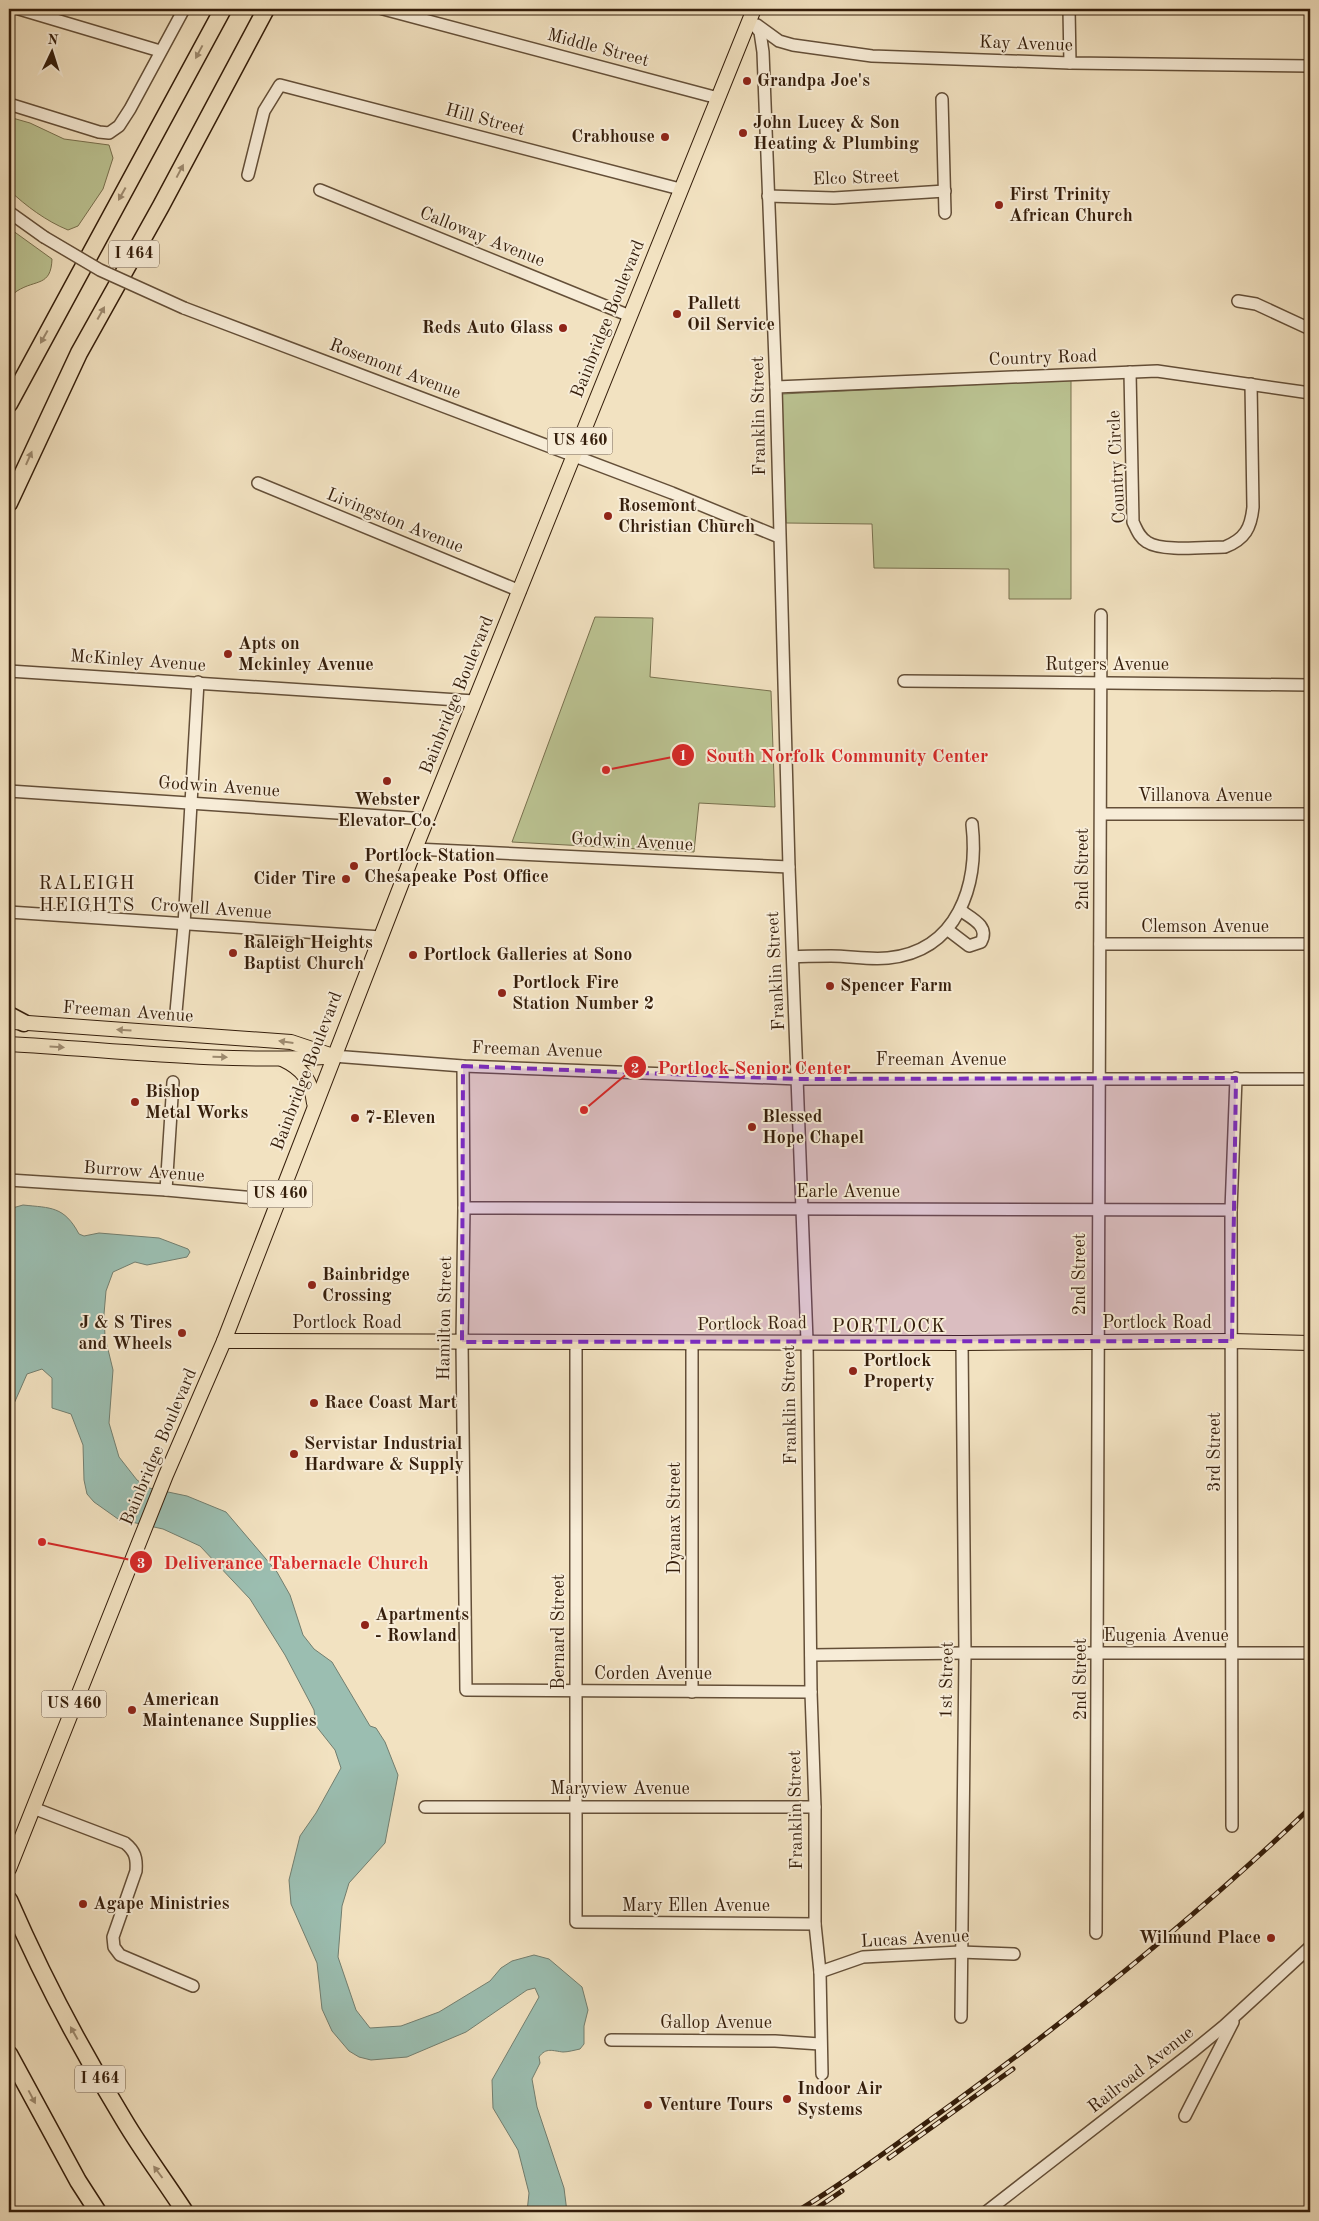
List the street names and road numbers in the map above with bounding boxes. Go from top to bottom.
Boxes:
street label: Middle Street [545,26,651,70]
street label: Kay Avenue [979,33,1073,55]
street label: Hill Street [443,101,527,139]
street label: Elco Street [812,167,900,189]
street label: Calloway Avenue [417,204,547,270]
street label: Bainbridge Boulevard [568,238,648,400]
road number: I 464 [109,240,159,268]
street label: Rosemont Avenue [327,336,463,402]
street label: Country Road [988,347,1098,369]
street label: Franklin Street [749,356,769,476]
street label: Country Circle [1105,410,1129,524]
road number: US 460 [548,428,612,454]
street label: Livingston Avenue [324,485,466,557]
street label: Bainbridge Boulevard [417,614,497,776]
street label: McKinley Avenue [70,647,206,675]
street label: Rutgers Avenue [1045,656,1169,674]
street label: Godwin Avenue [157,774,281,800]
street label: Villanova Avenue [1138,787,1272,805]
street label: 2nd Street [1074,828,1092,910]
street label: Godwin Avenue [571,830,693,854]
street label: Crowell Avenue [150,896,272,922]
street label: Franklin Street [764,911,788,1031]
street label: Clemson Avenue [1141,918,1269,936]
street label: Bainbridge Boulevard [268,989,346,1153]
street label: Freeman Avenue [62,998,194,1026]
street label: Freeman Avenue [471,1039,603,1061]
street label: Freeman Avenue [875,1051,1007,1069]
street label: Burrow Avenue [83,1159,205,1185]
road number: US 460 [248,1180,312,1208]
street label: Earle Avenue [796,1183,900,1201]
street label: 2nd Street [1071,1233,1089,1315]
street label: Hamilton Street [435,1255,455,1381]
street label: Portlock Road [292,1314,402,1332]
street label: Portlock Road [697,1314,807,1334]
street label: Portlock Road [1102,1314,1212,1332]
street label: Franklin Street [780,1345,800,1465]
street label: Bainbridge Boulevard [118,1366,200,1528]
street label: 3rd Street [1206,1412,1224,1492]
street label: Dyanax Street [666,1462,684,1574]
street label: Bernard Street [550,1574,568,1690]
street label: Eugenia Avenue [1103,1627,1229,1645]
street label: 2nd Street [1072,1638,1090,1720]
street label: 1st Street [937,1641,957,1719]
street label: Corden Avenue [594,1665,712,1683]
road number: US 460 [42,1690,106,1718]
street label: Franklin Street [786,1750,806,1870]
street label: Maryview Avenue [550,1780,690,1798]
street label: Mary Ellen Avenue [622,1897,770,1915]
street label: Lucas Avenue [860,1927,970,1951]
street label: Gallop Avenue [660,2014,772,2032]
street label: Railroad Avenue [1085,2023,1197,2117]
road number: I 464 [75,2066,125,2092]

